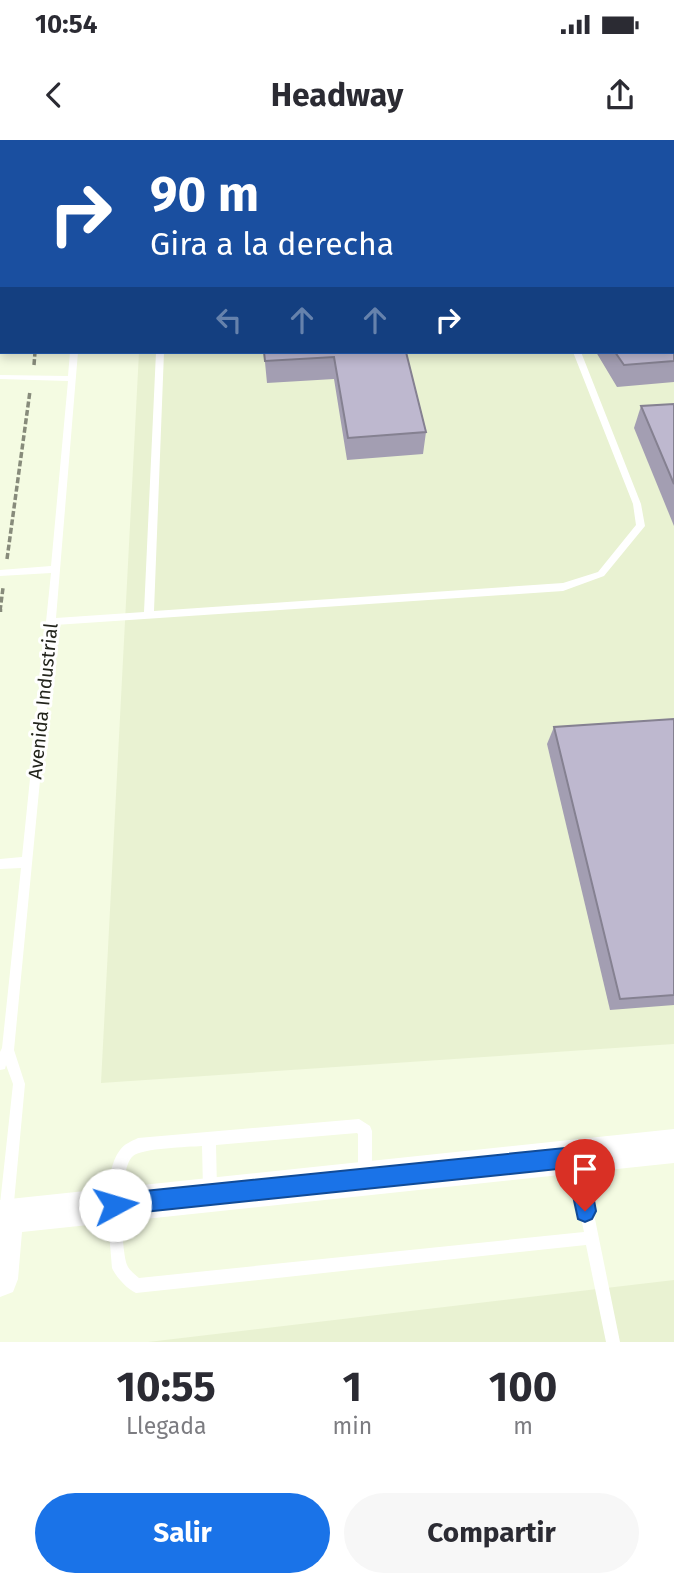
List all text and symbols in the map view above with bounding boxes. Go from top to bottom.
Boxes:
text: 10:54 [35,9,97,40]
icon: back [35,76,73,114]
text: Headway [271,76,403,114]
icon: share [601,76,639,114]
text: 90 m [150,165,259,224]
icon: right [35,168,126,259]
text: Gira a la derecha [150,225,394,263]
icon: left [210,301,248,339]
icon: ahead [283,301,321,339]
icon: ahead [356,301,394,339]
icon: right [429,301,467,339]
street label: Avenida Industrial [23,621,63,780]
pin [555,1139,615,1211]
icon: arrive [566,1150,604,1188]
position arrow [78,1168,152,1242]
text: 10:55 [117,1362,216,1412]
text: 1 [343,1362,362,1412]
text: 100 [489,1362,557,1412]
text: Llegada [126,1412,207,1440]
text: min [332,1412,372,1440]
text: m [513,1412,533,1440]
button: Salir [35,1493,330,1573]
button: Compartir [344,1493,639,1573]

